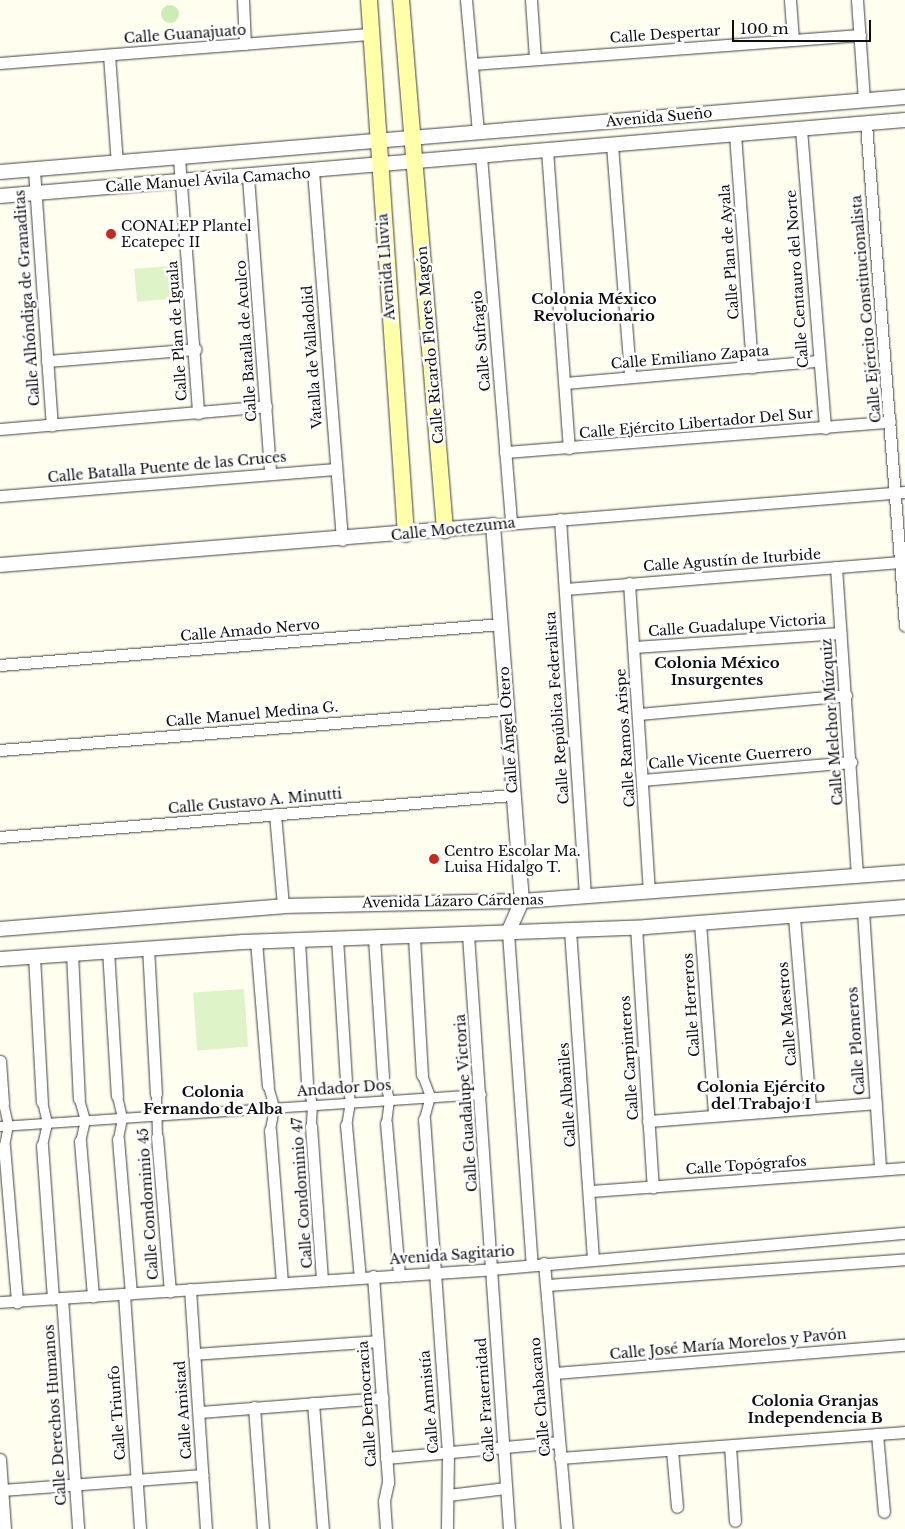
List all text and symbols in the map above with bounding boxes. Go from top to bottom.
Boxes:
scale bar [735,10,874,42]
text: 100 m [740,19,789,38]
street label: Calle Guanajuato [123,21,247,47]
street label: Calle Despertar [609,22,721,46]
street label: Avenida Sueño [605,104,713,130]
street label: Calle Manuel Ávila Camacho [104,164,312,196]
street label: Calle Plan de Ayala [716,184,742,320]
street label: Calle Alhóndiga de Granaditas [11,189,43,407]
street label: Calle Centauro del Norte [782,189,812,369]
street label: Calle Ejército Constitucionalista [848,194,884,424]
street label: Avenida Lluvia [374,213,398,321]
place label: CONALEP Plantel Ecatepec II [121,218,252,250]
marker: CONALEP Plantel Ecatepec II [105,228,117,240]
street label: Calle Ricardo Flores Magón [413,245,447,445]
street label: Calle Batalla de Aculco [232,259,260,423]
street label: Calle Plan de Iguala [164,260,190,402]
street label: Vatalla de Valladolid [299,284,325,430]
district label: Colonia México Revolucionario [531,289,657,324]
street label: Calle Sufragio [468,290,494,392]
street label: Calle Emiliano Zapata [610,342,770,372]
street label: Calle Ejército Libertador Del Sur [578,404,814,442]
street label: Calle Batalla Puente de las Cruces [47,448,287,486]
street label: Calle Moctezuma [390,514,516,544]
street label: Calle Agustín de Iturbide [642,545,822,575]
street label: Calle Guadalupe Victoria [647,610,827,640]
street label: Calle República Federalista [542,611,572,805]
street label: Calle Amado Nervo [179,616,321,644]
street label: Calle Melchor Múzquiz [818,638,846,806]
district label: Colonia México Insurgentes [654,653,780,688]
street label: Calle Ángel Otero [495,666,521,794]
street label: Calle Ramos Arispe [612,668,638,808]
street label: Calle Manuel Medina G. [165,698,339,730]
street label: Calle Vicente Guerrero [647,741,813,773]
street label: Calle Gustavo A. Minutti [167,785,343,817]
place label: Centro Escolar Ma. Luisa Hidalgo T. [444,843,581,876]
marker: Centro Escolar Ma. Luisa Hidalgo T. [428,853,440,865]
street label: Avenida Lázaro Cárdenas [362,891,544,911]
street label: Calle Herreros [679,953,703,1057]
street label: Calle Maestros [774,961,800,1067]
street label: Calle Plomeros [844,986,868,1096]
street label: Calle Carpinteros [616,995,642,1121]
street label: Calle Guadalupe Victoria [451,1013,481,1193]
street label: Calle Albañiles [555,1042,579,1148]
street label: Andador Dos [296,1076,392,1100]
district label: Colonia Ejército del Trabajo I [697,1077,825,1112]
district label: Colonia Fernando de Alba [143,1082,283,1117]
street label: Calle Condominio 47 [288,1117,316,1269]
street label: Calle Condominio 45 [134,1127,162,1281]
street label: Calle Topógrafos [685,1152,807,1178]
street label: Avenida Sagitario [389,1242,515,1268]
street label: Calle Derechos Humanos [40,1324,70,1506]
street label: Calle José María Morelos y Pavón [608,1325,848,1363]
street label: Calle Fraternidad [472,1337,498,1463]
street label: Calle Chabacano [526,1337,554,1457]
street label: Calle Democracia [354,1340,380,1468]
street label: Calle Amnistía [416,1349,442,1455]
street label: Calle Amistad [171,1360,195,1460]
street label: Calle Triunfo [105,1365,129,1461]
district label: Colonia Granjas Independencia B [747,1391,883,1426]

